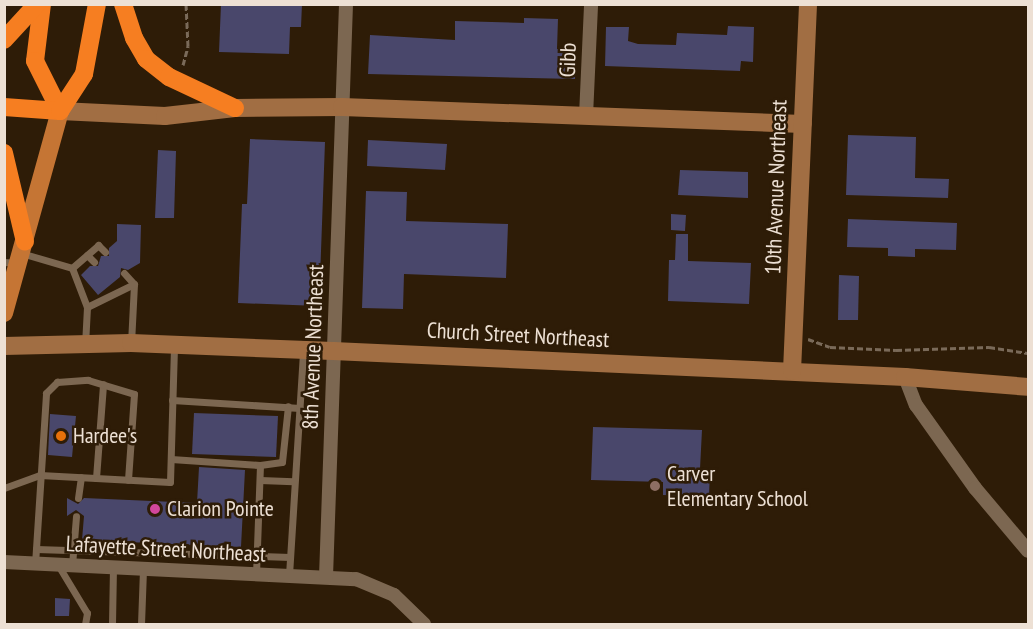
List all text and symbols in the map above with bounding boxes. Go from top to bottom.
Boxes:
street label: Gibb [554,42,582,78]
street label: 10th Avenue Northeast [760,99,792,275]
street label: 8th Avenue Northeast [297,264,329,430]
street label: Church Street Northeast [426,317,610,353]
place label: Hardee's [73,423,137,449]
marker: Hardee's [54,429,68,443]
place label: Carver Elementary School [667,460,809,512]
marker: Carver Elementary School [648,479,662,493]
place label: Clarion Pointe [167,496,274,522]
marker: Clarion Pointe [148,502,162,516]
street label: Lafayette Street Northeast [65,531,267,567]

